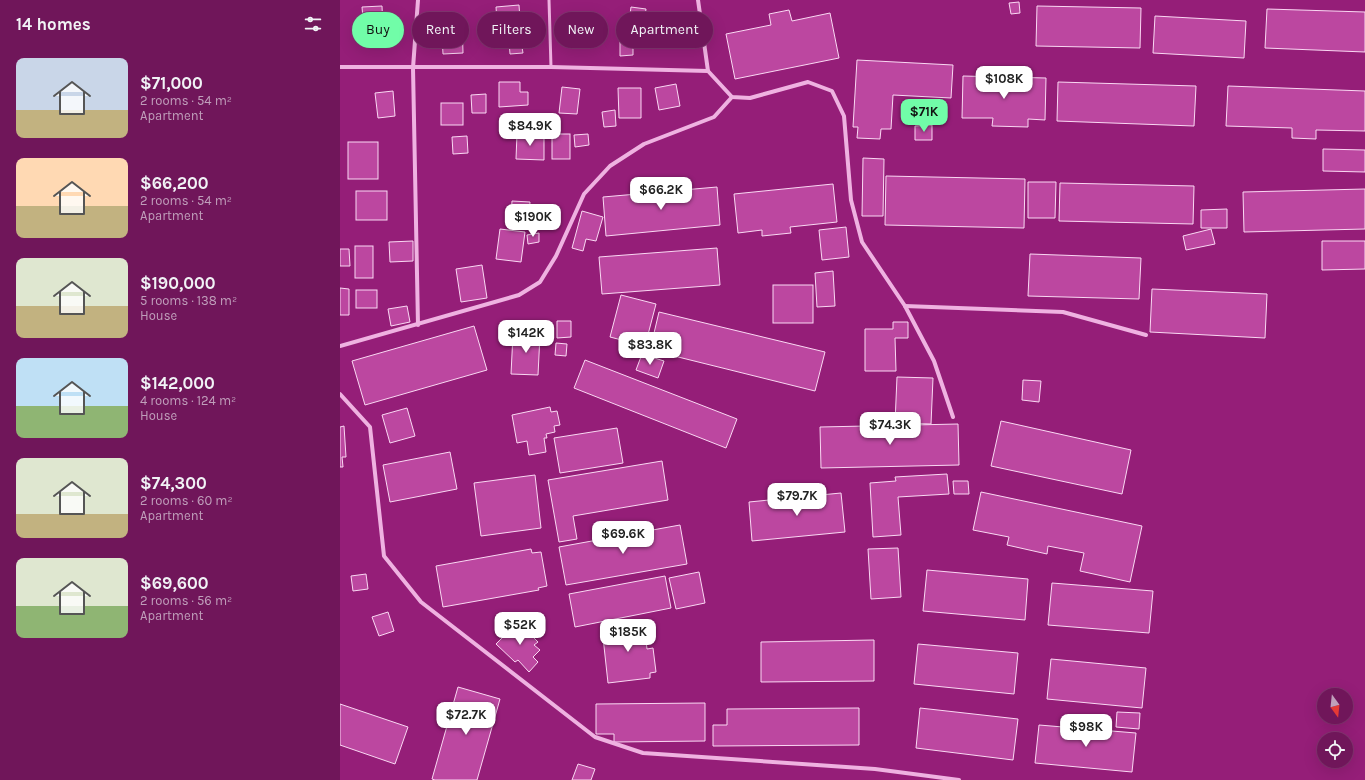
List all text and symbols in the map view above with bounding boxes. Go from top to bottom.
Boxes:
chip: Buy [352,12,404,48]
chip: Rent [412,12,469,48]
chip: Filters [477,12,546,48]
chip: New [554,12,608,48]
chip: Apartment [616,12,713,48]
icon: filters [302,13,324,35]
text: 14 homes [16,14,91,34]
pin: $108K [976,66,1032,100]
text: $108K [985,71,1023,86]
text: $71,000 [140,73,203,93]
icon: home [48,74,96,122]
text: 2 rooms · 54 m² [140,93,232,108]
pin: $71K [900,99,948,133]
text: $71K [910,104,938,119]
text: Apartment [140,108,203,123]
pin: $84.9K [497,113,563,147]
text: $84.9K [508,118,552,133]
text: $66,200 [140,173,208,193]
icon: home [48,174,96,222]
pin: $66.2K [628,177,694,211]
text: $66.2K [639,182,683,197]
text: 2 rooms · 54 m² [140,193,232,208]
pin: $190K [505,204,561,238]
text: Apartment [140,208,203,223]
text: $190K [514,209,552,224]
text: $190,000 [140,273,215,293]
icon: home [48,274,96,322]
text: 5 rooms · 138 m² [140,293,237,308]
text: House [140,308,177,323]
pin: $142K [498,320,554,354]
text: $142K [507,325,545,340]
pin: $83.8K [617,332,683,366]
text: $83.8K [627,337,673,352]
text: $142,000 [140,373,215,393]
icon: home [48,374,96,422]
text: 4 rooms · 124 m² [140,393,236,408]
text: House [140,408,177,423]
pin: $74.3K [857,412,923,446]
text: $74.3K [869,417,911,432]
text: $74,300 [140,473,207,493]
icon: home [48,474,96,522]
pin: $79.7K [764,483,830,517]
text: $79.7K [776,488,818,503]
text: 2 rooms · 60 m² [140,493,233,508]
text: Apartment [140,508,203,523]
pin: $69.6K [590,521,656,555]
text: $69.6K [601,526,645,541]
text: $69,600 [140,573,209,593]
icon: home [48,574,96,622]
text: 2 rooms · 56 m² [140,593,232,608]
text: Apartment [140,608,203,623]
pin: $52K [496,612,544,646]
text: $52K [504,617,536,632]
pin: $185K [600,619,656,653]
text: $185K [609,624,647,639]
north arrow [1317,688,1353,724]
map controls [1317,688,1353,768]
pin: $72.7K [433,702,499,736]
text: $72.7K [445,707,487,722]
pin: $98K [1062,714,1110,748]
text: $98K [1069,719,1103,734]
button: locate [1317,732,1353,768]

